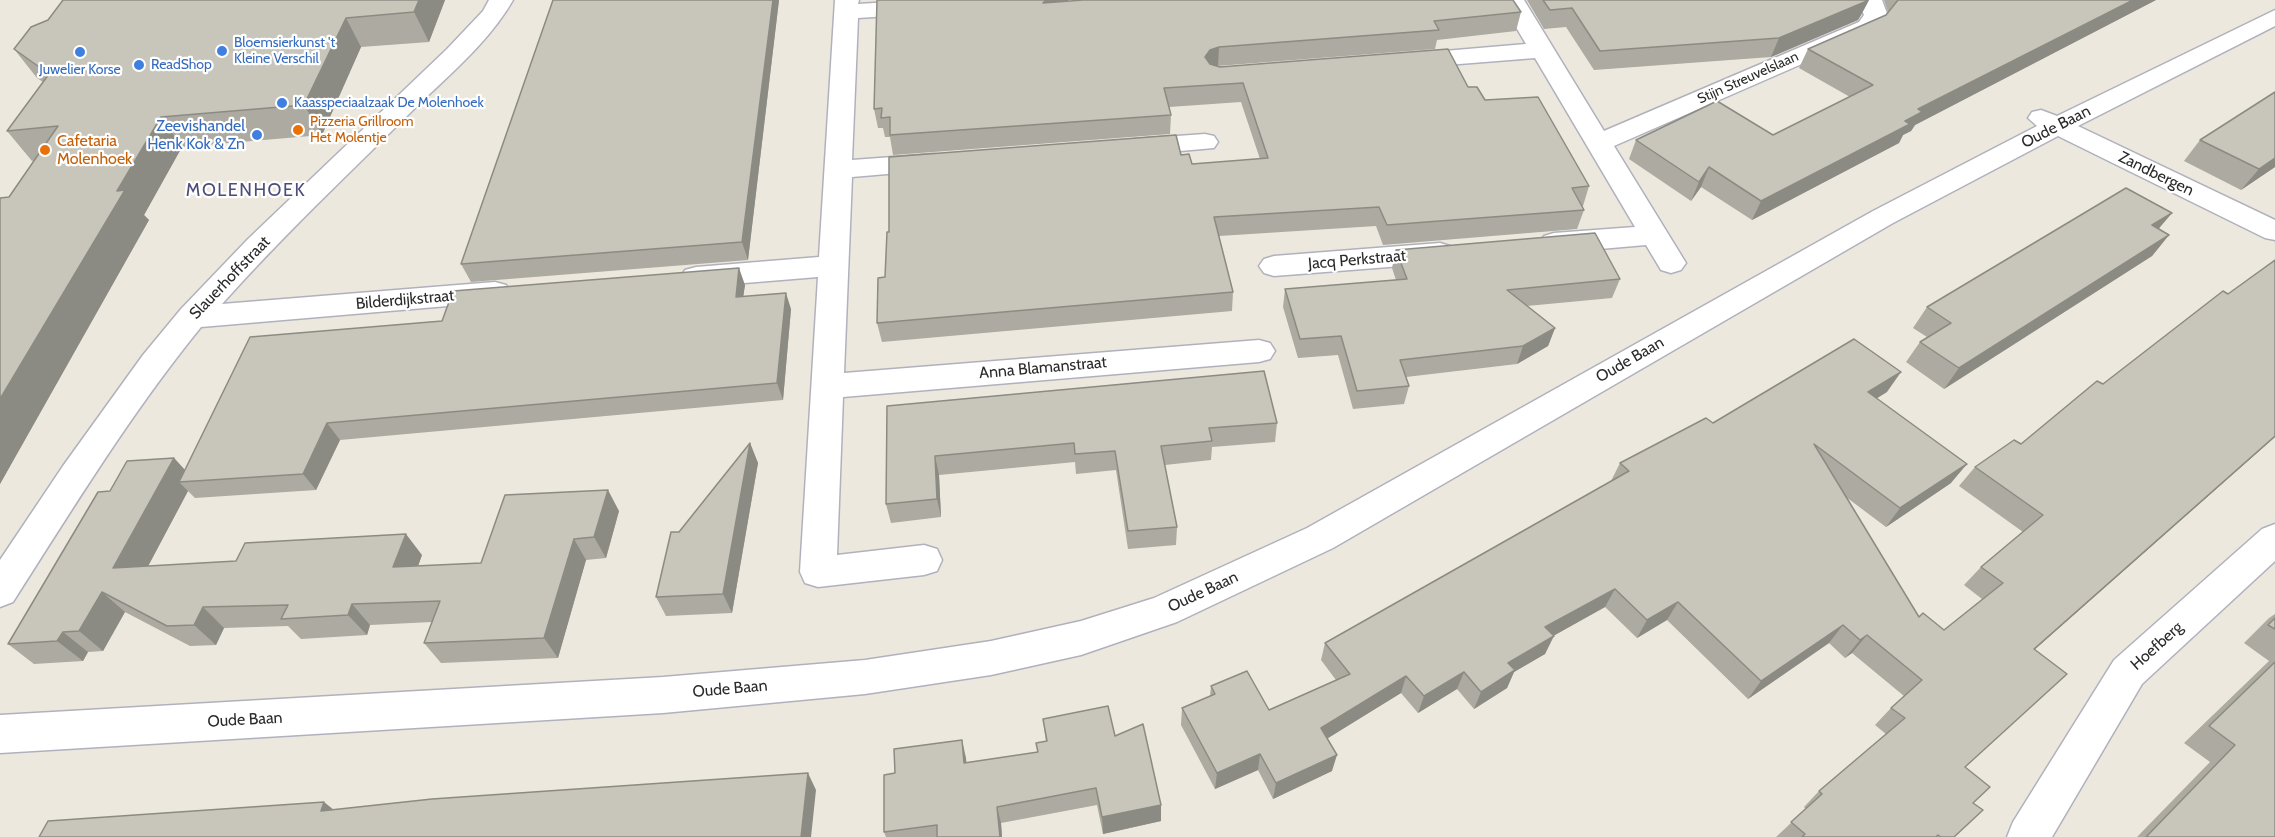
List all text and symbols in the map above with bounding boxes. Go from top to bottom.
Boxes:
place label: Bloemsierkunst 't Kleine Verschil [234,35,335,68]
marker: Bloemsierkunst 't Kleine Verschil [215,44,229,58]
marker: Juwelier Korse [73,45,87,59]
street label: Stijn Streuvelslaan [1695,48,1801,108]
place label: ReadShop [151,57,212,73]
marker: ReadShop [132,58,146,72]
place label: Juwelier Korse [39,62,121,78]
place label: Kaasspeciaalzaak De Molenhoek [294,95,484,111]
marker: Kaasspeciaalzaak De Molenhoek [275,96,289,110]
street label: Oude Baan [2018,101,2094,153]
place label: Pizzeria Grillroom Het Molentje [310,114,414,146]
place label: Zeevishandel Henk Kok & Zn [147,116,245,154]
marker: Pizzeria Grillroom Het Molentje [291,123,305,137]
marker: Zeevishandel Henk Kok & Zn [250,128,264,142]
place label: Cafetaria Molenhoek [57,131,132,169]
marker: Cafetaria Molenhoek [38,143,52,157]
street label: Zandbergen [2115,148,2197,200]
district label: MOLENHOEK [186,180,306,202]
street label: Slauerhoffstraat [186,233,274,323]
street label: Jacq Perkstraat [1307,246,1407,274]
street label: Bilderdijkstraat [355,286,455,314]
street label: Oude Baan [1593,333,1667,387]
street label: Anna Blamanstraat [978,353,1108,383]
street label: Oude Baan [1165,567,1241,617]
street label: Hoefberg [2127,618,2187,674]
street label: Oude Baan [692,676,768,702]
street label: Oude Baan [207,708,283,732]

